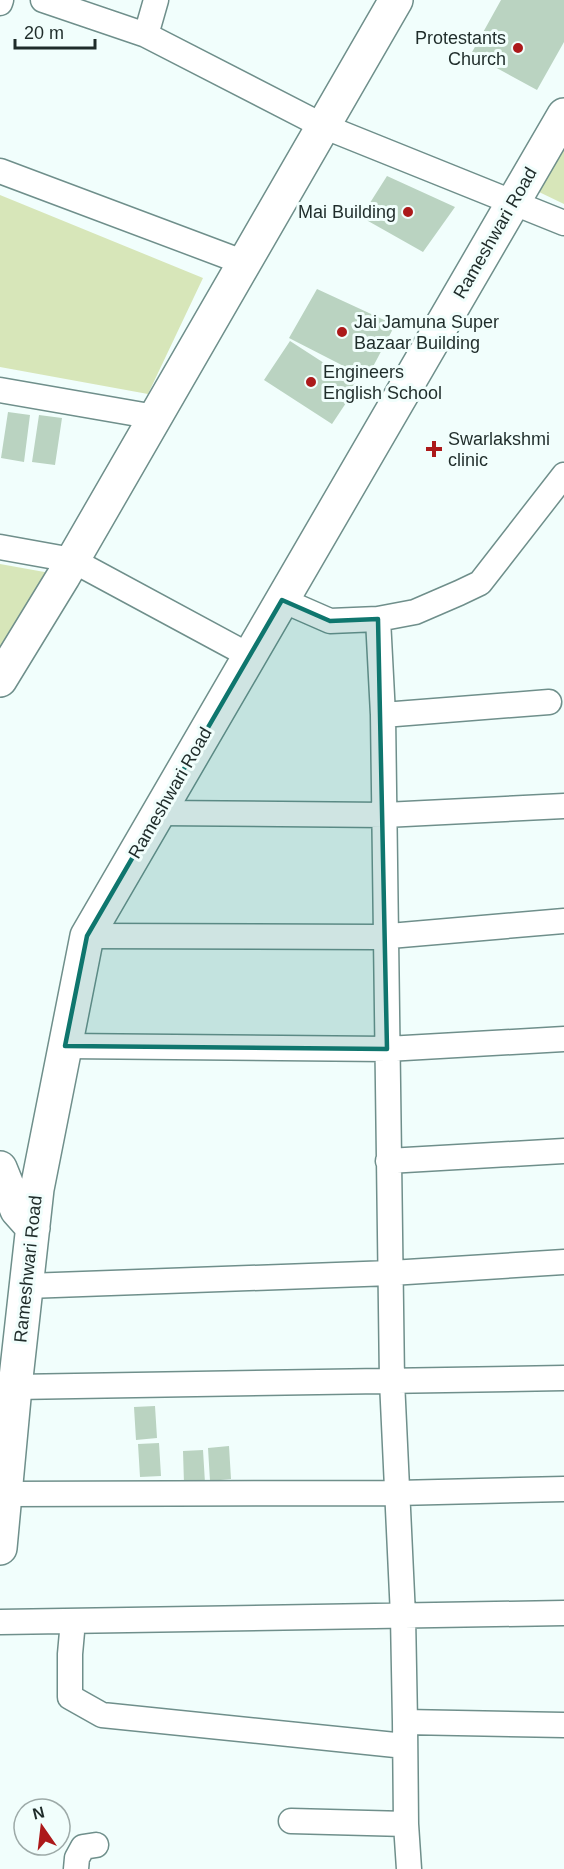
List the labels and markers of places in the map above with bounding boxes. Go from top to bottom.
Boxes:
place label: Protestants Church [415,28,506,69]
marker: Protestants Church [511,41,525,55]
place label: Mai Building [298,202,396,222]
marker: Mai Building [401,205,415,219]
place label: Jai Jamuna Super Bazaar Building [354,312,499,353]
marker: Jai Jamuna Super Bazaar Building [335,325,349,339]
place label: Engineers English School [323,362,442,403]
marker: Engineers English School [304,375,318,389]
place label: Swarlakshmi clinic [448,429,550,470]
marker: Swarlakshmi clinic [425,440,443,458]

